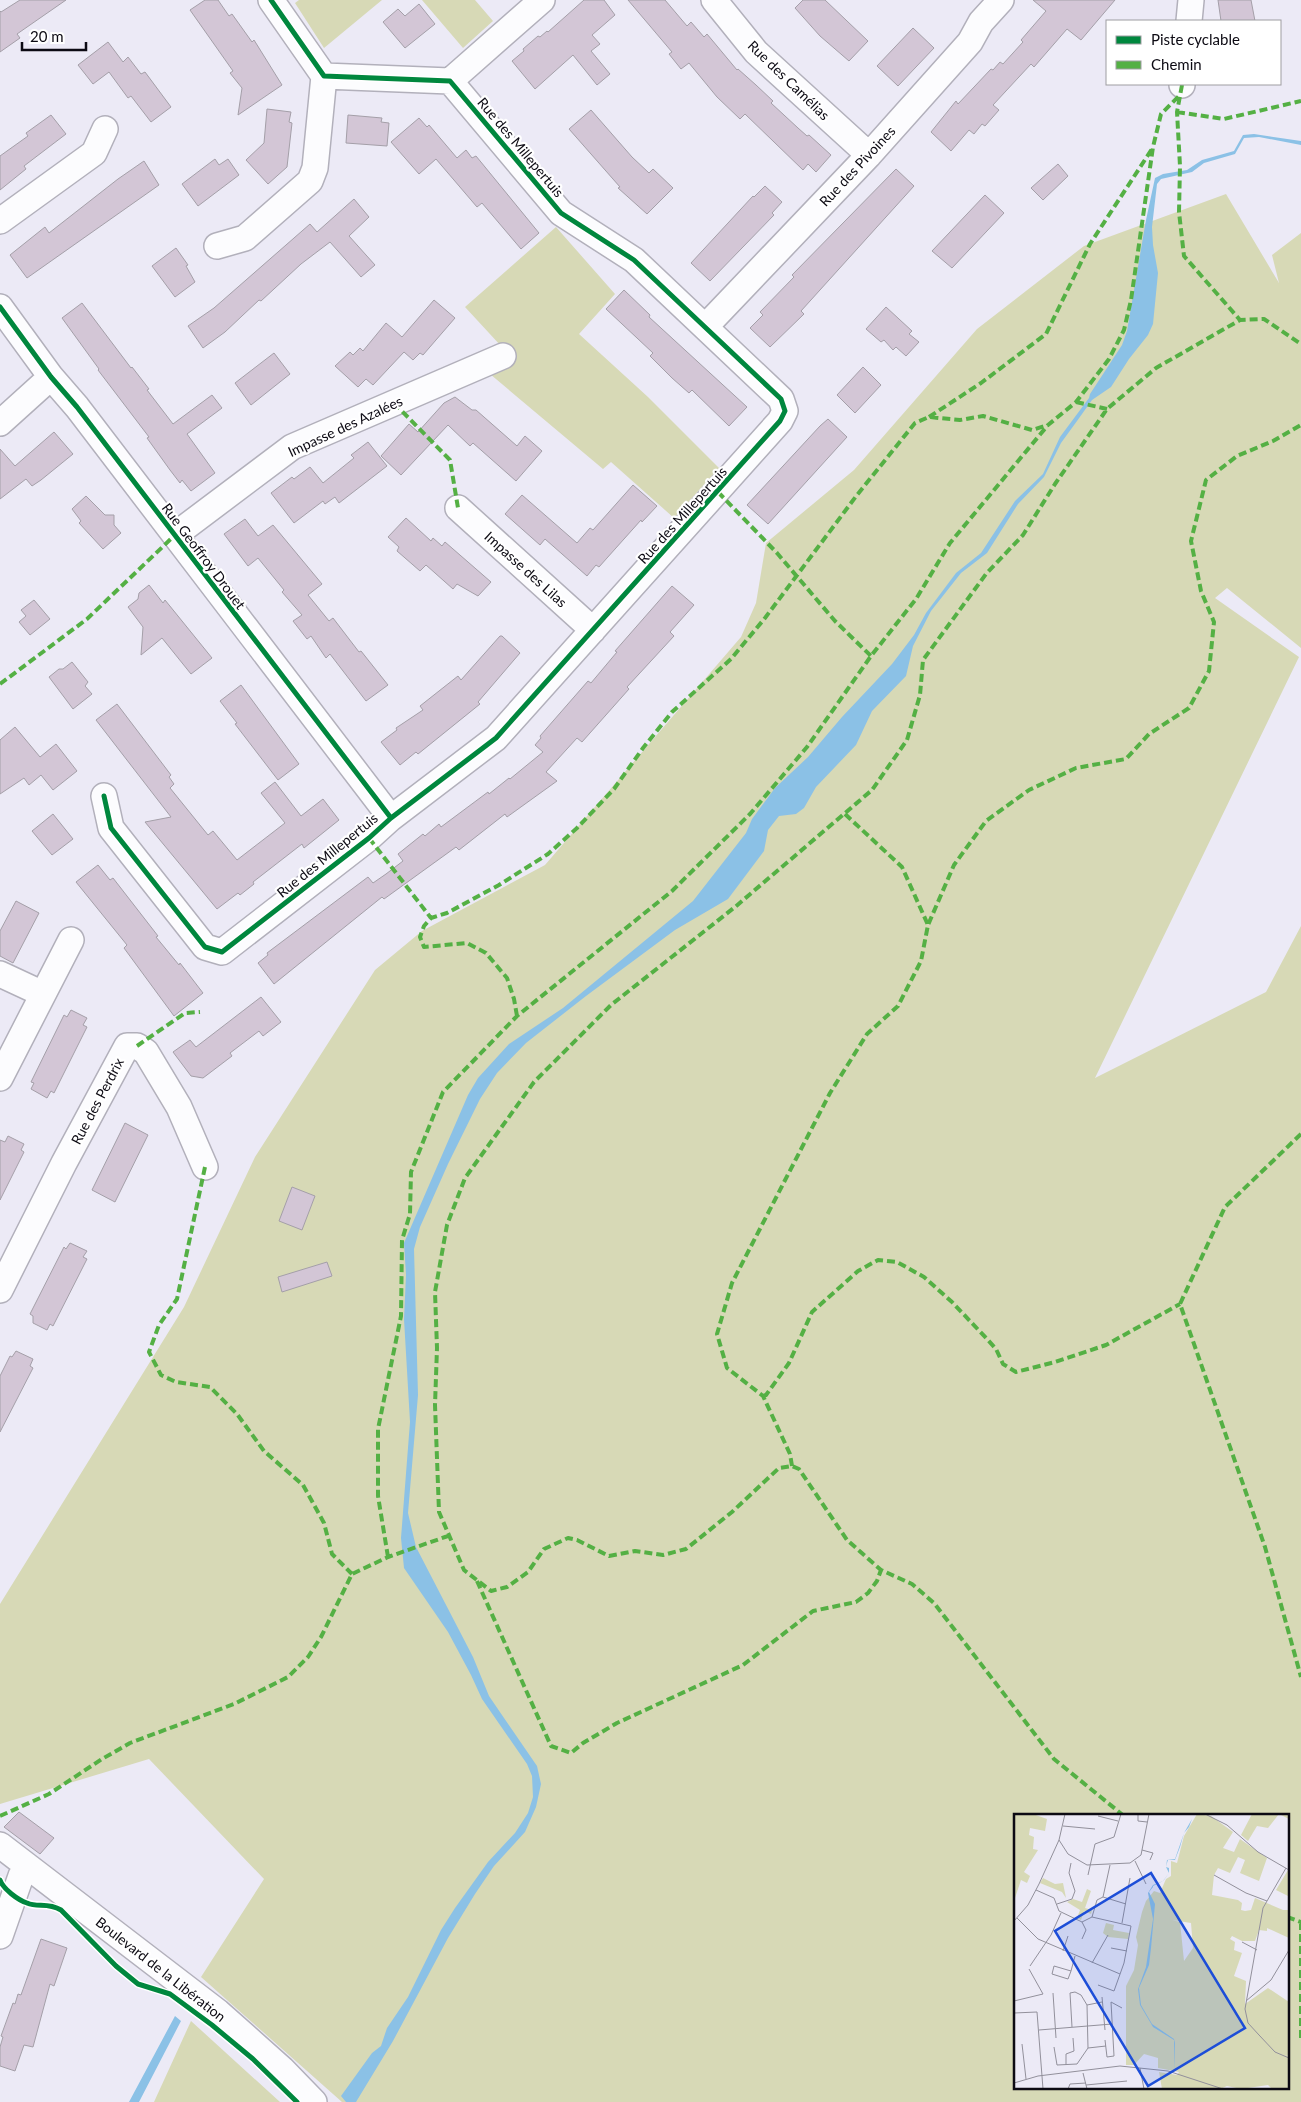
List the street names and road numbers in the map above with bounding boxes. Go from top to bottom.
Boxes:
street label: Rue des Camélias [745,37,833,123]
street label: Rue des Millepertuis [474,94,568,200]
street label: Rue des Pivoines [816,122,898,210]
street label: Impasse des Azalées [285,392,405,460]
street label: Rue des Millepertuis [634,463,730,567]
street label: Rue Geoffroy Drouet [159,500,249,612]
street label: Impasse des Lilas [481,528,571,610]
street label: Rue des Millepertuis [273,809,381,901]
street label: Rue des Perdrix [67,1055,127,1147]
street label: Boulevard de la Libération [93,1913,229,2025]

